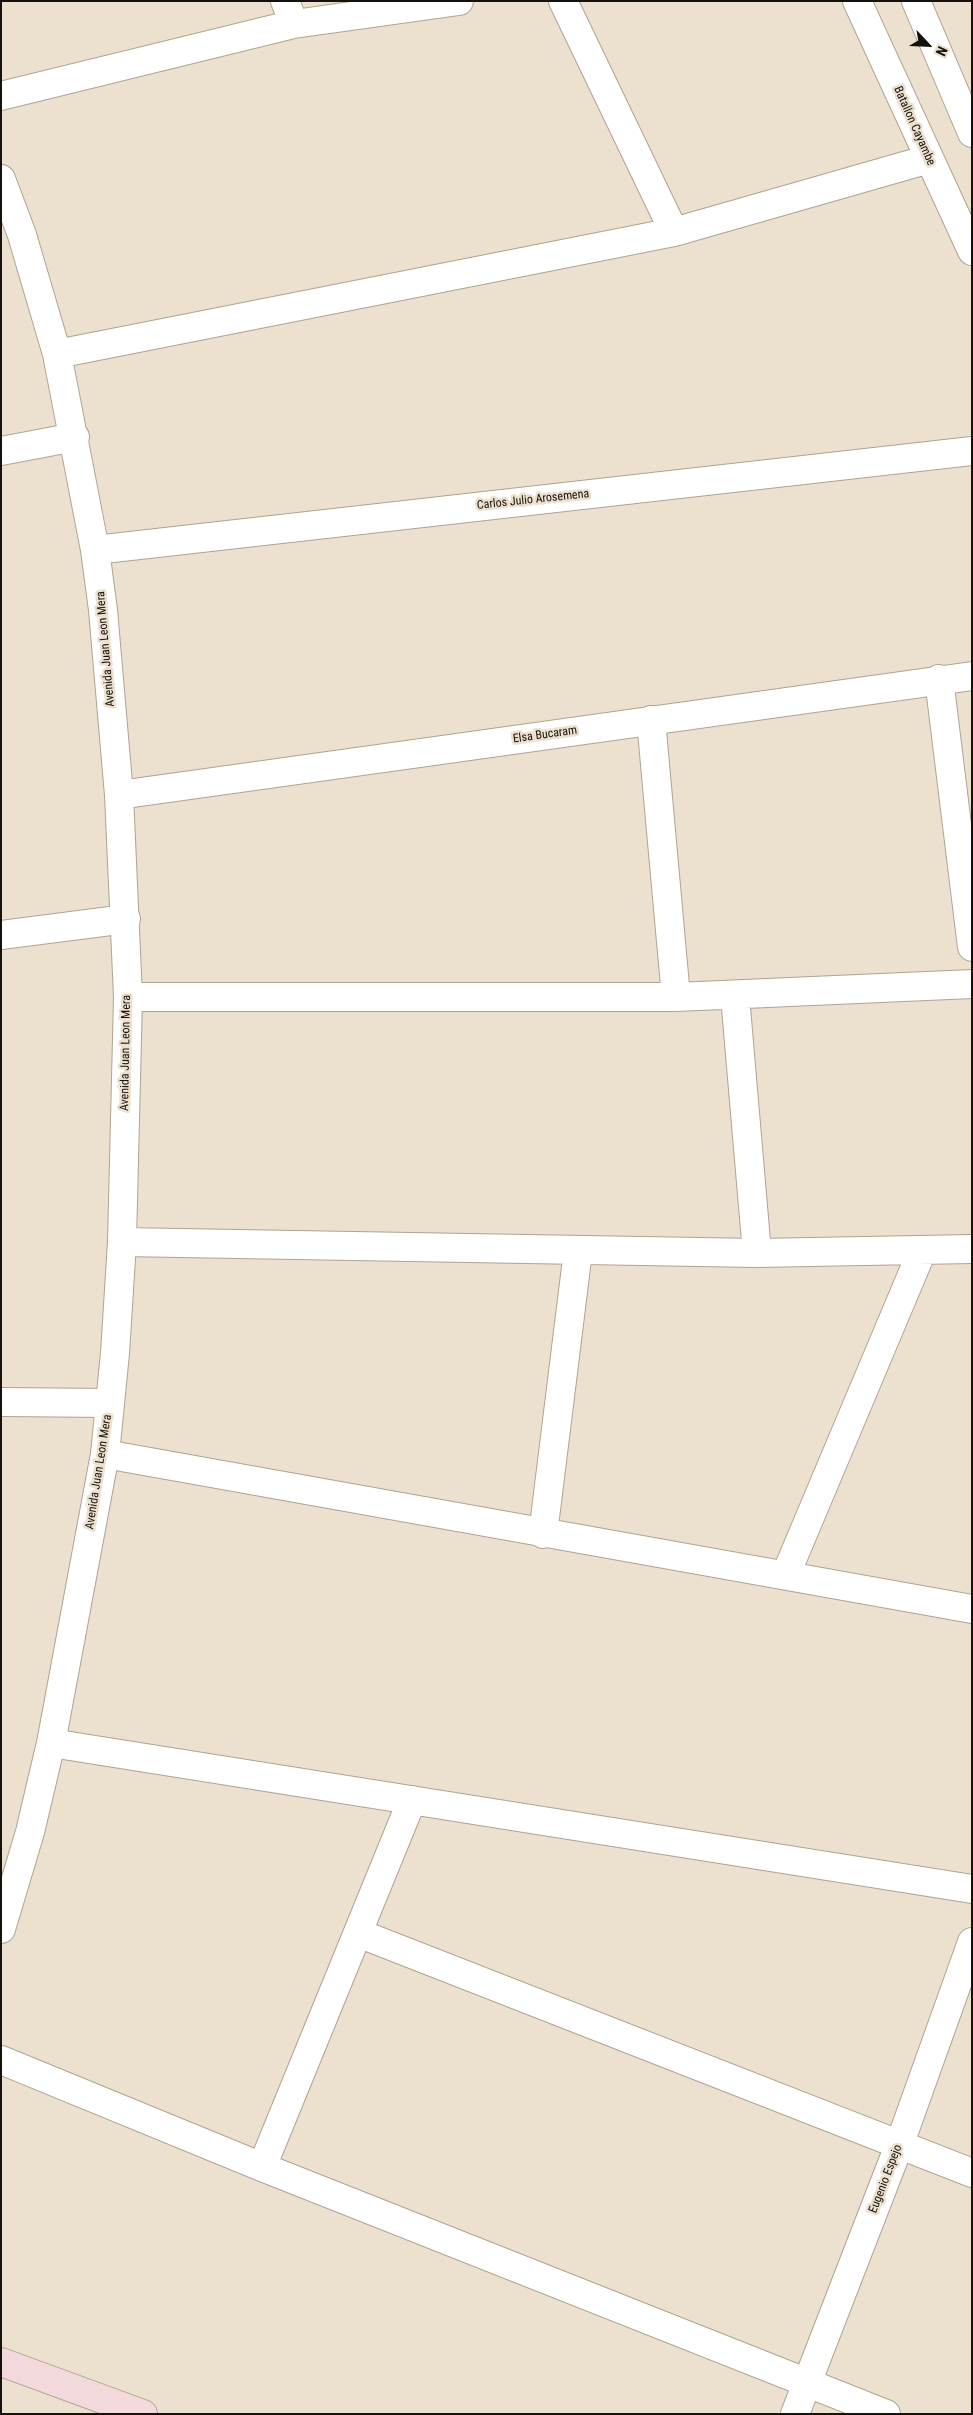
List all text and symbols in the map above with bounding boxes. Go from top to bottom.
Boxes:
north arrow [903,20,953,70]
text: N [933,44,951,59]
street label: Batallon Cayambe [890,84,938,168]
street label: Carlos Julio Arosemena [476,487,590,513]
street label: Avenida Juan Leon Mera [94,591,118,707]
street label: Elsa Bucaram [512,723,578,747]
street label: Avenida Juan Leon Mera [118,995,134,1111]
street label: Avenida Juan Leon Mera [83,1414,115,1530]
street label: Eugenio Espejo [866,2143,906,2215]

